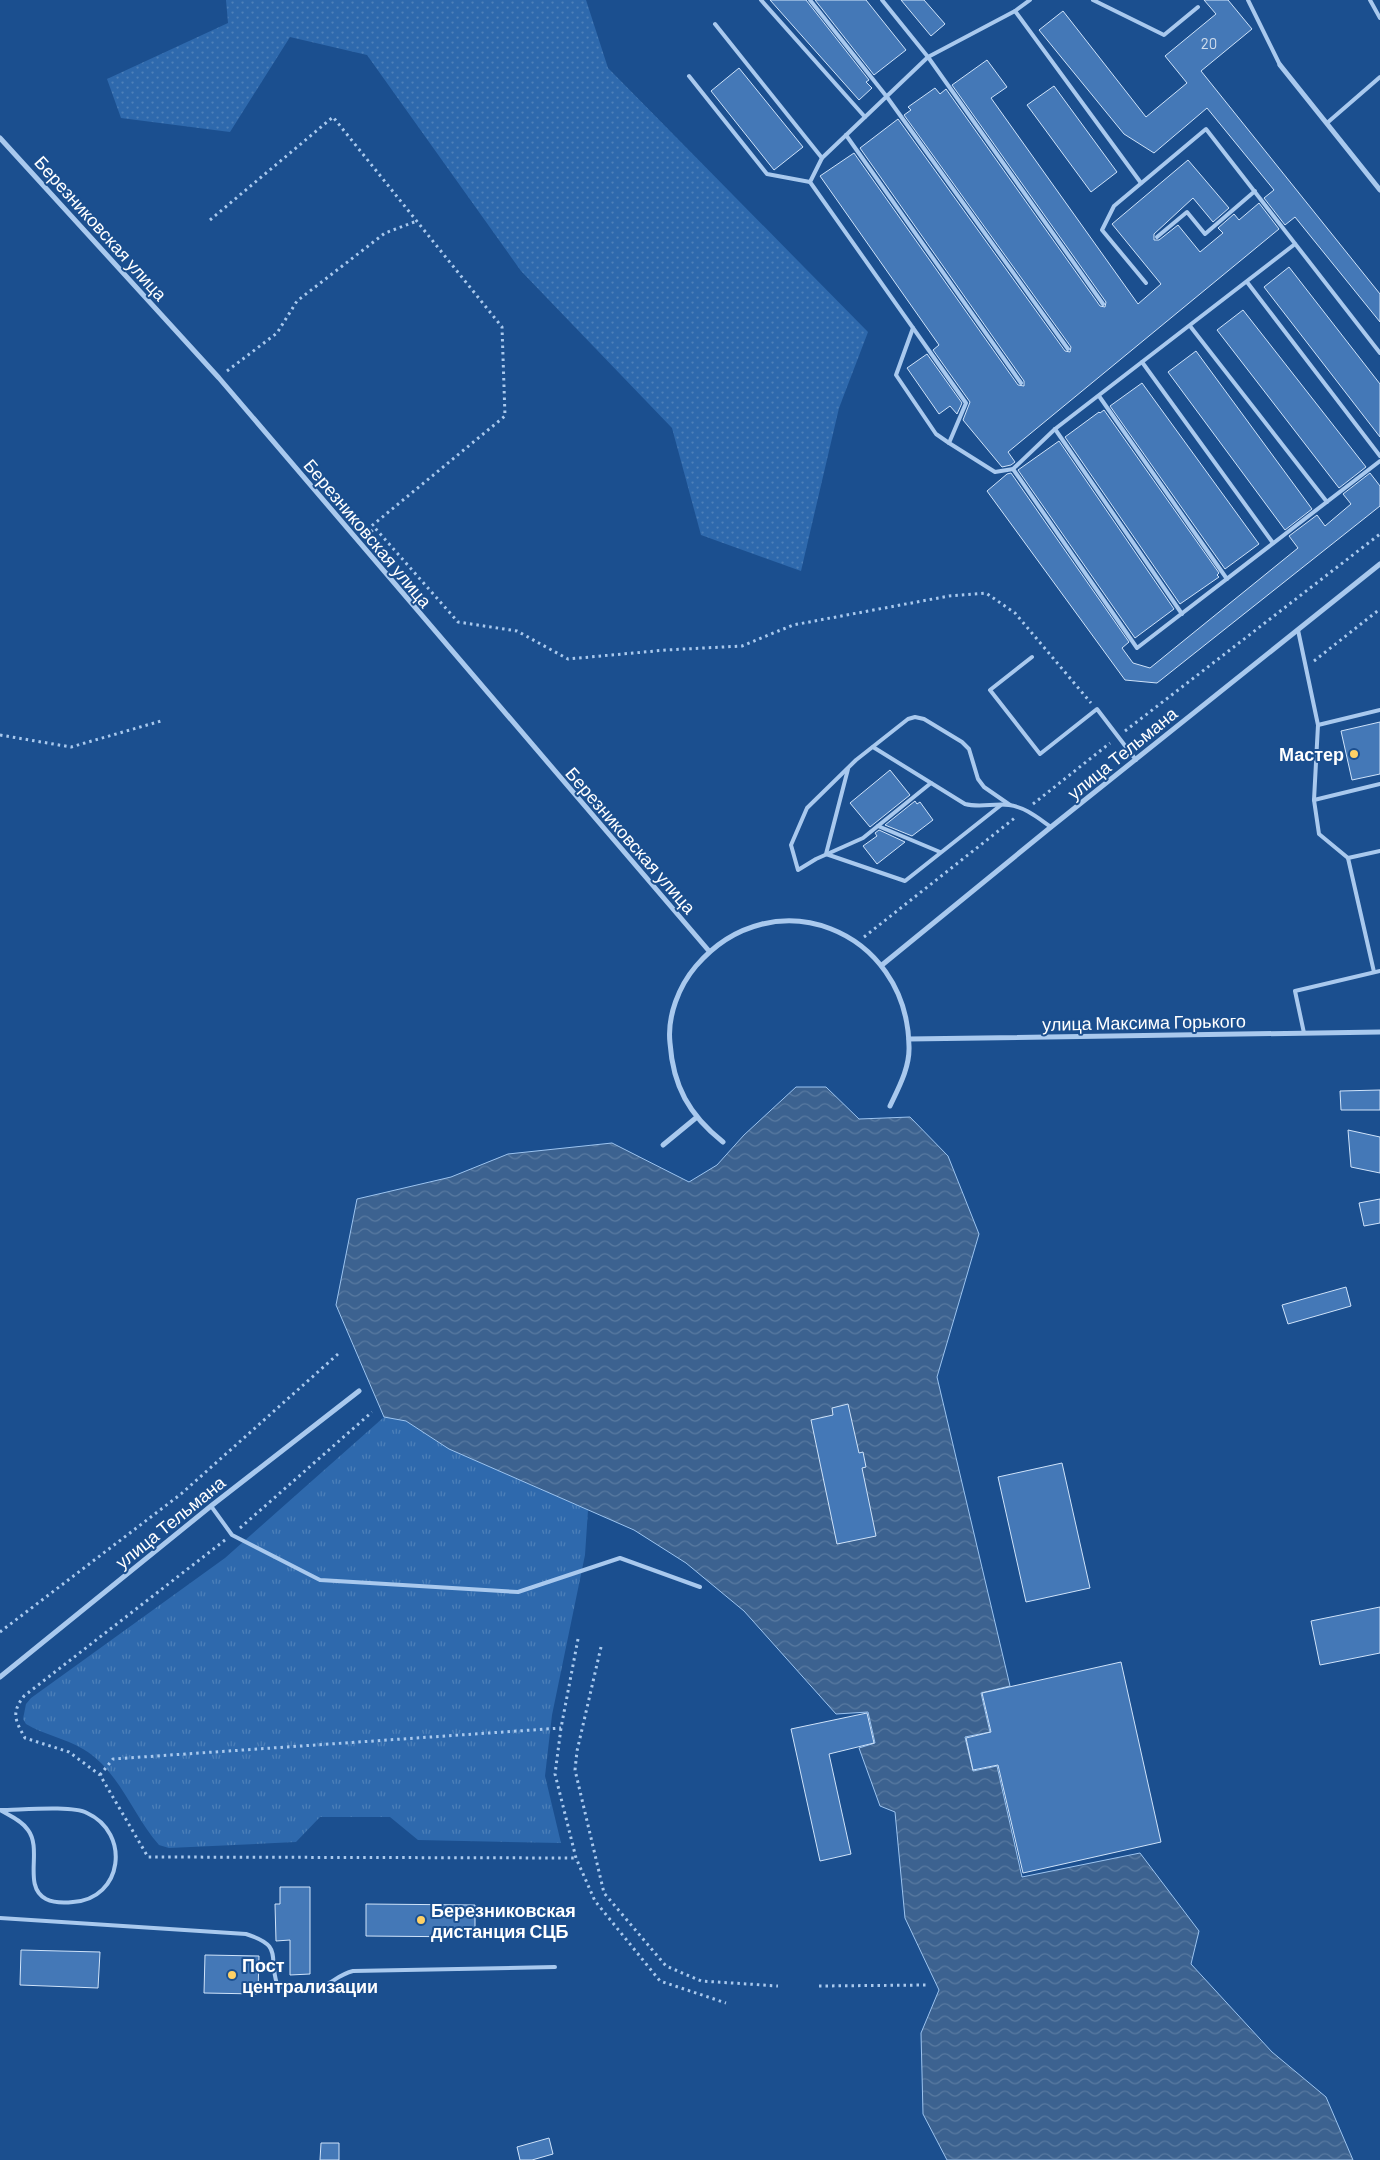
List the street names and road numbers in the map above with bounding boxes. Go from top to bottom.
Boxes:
street label: Березниковская улица [30,151,172,306]
street label: Березниковская улица [299,454,437,613]
street label: улица Тельмана [1063,701,1182,804]
street label: Березниковская улица [561,762,701,919]
street label: улица Максима Горького [1042,1009,1246,1035]
street label: улица Тельмана [111,1470,230,1573]

